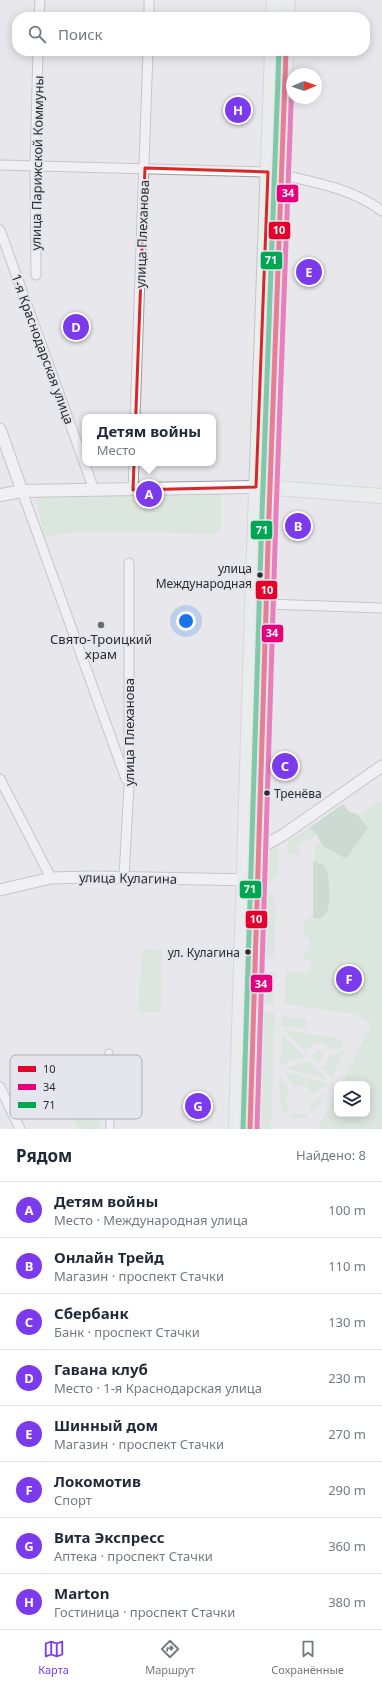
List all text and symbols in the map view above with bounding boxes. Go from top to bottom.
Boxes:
search box [12,12,370,56]
icon: search [26,23,48,45]
text: Поиск [58,24,103,44]
north arrow [286,68,322,104]
street label: улица Парижской Коммуны [26,75,48,251]
pin: H [225,95,251,125]
street label: улица Плеханова [131,180,153,288]
line badge: 34 [276,184,299,203]
text: 34 [282,185,295,200]
line badge: 10 [268,221,291,240]
text: 10 [273,222,285,237]
line badge: 71 [260,251,283,270]
text: 71 [265,252,277,267]
pin: E [296,257,322,287]
street label: 1-я Краснодарская улица [7,271,79,427]
pin: D [63,312,89,342]
popup [82,414,216,466]
text: Детям войны [97,421,201,441]
text: Место [97,441,136,459]
pin: A [136,479,162,509]
pin: B [285,511,311,541]
line badge: 71 [250,520,273,540]
text: 71 [256,522,268,537]
place label: улица Международная [156,560,252,592]
marker: улица Международная [255,570,265,580]
line badge: 10 [255,580,278,600]
text: 10 [261,582,273,597]
your location [176,611,196,631]
marker: Свято-Троицкий храм [96,620,106,630]
line badge: 34 [261,624,284,643]
text: 34 [266,625,279,640]
place label: Свято-Троицкий храм [50,630,152,663]
street label: улица Плеханова [120,678,138,786]
pin: C [272,751,298,781]
place label: Тренёва [274,785,322,802]
marker: Тренёва [262,788,272,798]
street label: улица Кулагина [79,868,177,888]
line badge: 71 [239,880,262,899]
text: 71 [244,881,256,896]
line badge: 10 [245,910,268,929]
text: 10 [250,911,262,926]
place label: ул. Кулагина [168,944,240,961]
marker: ул. Кулагина [243,947,253,957]
pin: F [336,964,362,994]
line badge: 34 [250,974,273,993]
text: 34 [255,976,268,991]
legend [10,1055,142,1119]
text: 10 [43,1061,56,1076]
text: 34 [43,1079,56,1094]
map controls [334,1081,370,1117]
button: layers [334,1081,370,1117]
pin: G [185,1091,211,1121]
text: 71 [43,1097,56,1112]
text: Рядом [16,1144,72,1167]
text: Найдено: 8 [296,1146,366,1164]
text: Детям войны [54,1191,158,1211]
text: A [25,1201,34,1219]
text: 100 m [328,1201,366,1219]
text: Место · Международная улица [54,1211,248,1229]
text: Онлайн Трейд [54,1247,164,1267]
text: B [25,1257,33,1275]
text: 110 m [328,1257,366,1275]
text: Магазин · проспект Стачки [54,1267,224,1285]
text: Сбербанк [54,1303,129,1323]
text: C [25,1313,33,1331]
text: 130 m [328,1313,366,1331]
text: Банк · проспект Стачки [54,1323,200,1341]
text: Гавана клуб [54,1359,148,1379]
text: D [24,1369,34,1387]
text: 230 m [328,1369,366,1387]
text: Место · 1-я Краснодарская улица [54,1379,262,1397]
text: Шинный дом [54,1415,158,1435]
text: E [25,1425,33,1443]
text: 270 m [328,1425,366,1443]
text: Магазин · проспект Стачки [54,1435,224,1453]
text: Локомотив [54,1471,141,1491]
text: F [25,1481,33,1499]
text: 290 m [328,1481,366,1499]
text: Спорт [54,1491,92,1509]
text: Вита Экспресс [54,1527,165,1547]
text: G [24,1537,34,1555]
text: 360 m [328,1537,366,1555]
text: Аптека · проспект Стачки [54,1547,213,1565]
text: Marton [54,1583,109,1603]
text: H [24,1593,34,1611]
text: 380 m [328,1593,366,1611]
text: Гостиница · проспект Стачки [54,1603,235,1621]
tab: Карта [38,1638,69,1677]
tab: Маршрут [145,1638,195,1677]
tab: Сохранённые [271,1638,344,1677]

